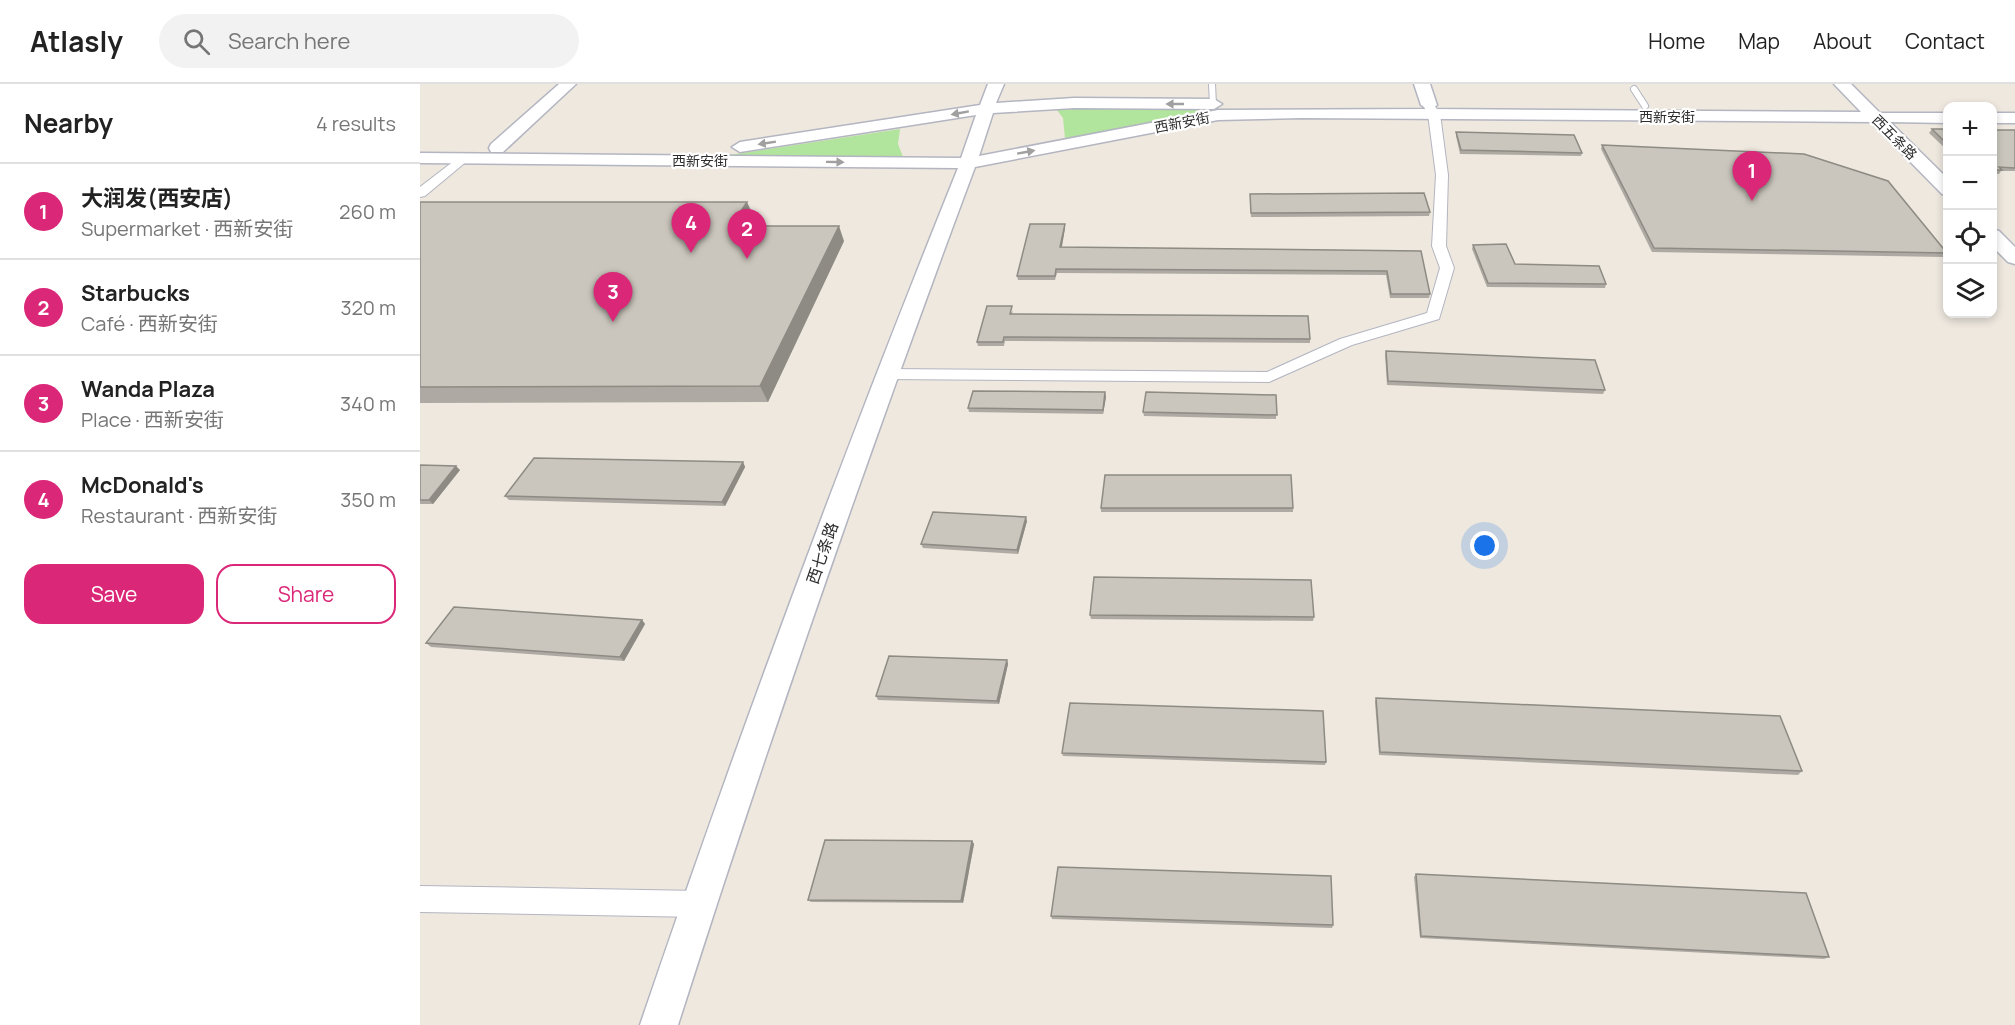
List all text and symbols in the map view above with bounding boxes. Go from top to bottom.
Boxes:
search box [159,14,579,68]
text: Atlasly [30,22,123,60]
icon: search [180,25,213,58]
text: Search here [228,26,350,56]
text: Home [1648,27,1705,55]
text: Map [1738,27,1780,55]
text: About [1813,27,1872,55]
text: Contact [1905,27,1985,55]
one-way arrow [1166,99,1185,109]
map controls [1943,102,1997,318]
button: + [1943,102,1997,156]
text: Nearby [24,105,113,141]
street label: 西新安街 [1153,107,1211,137]
street label: 西新安街 [1639,107,1695,126]
one-way arrow [950,109,969,118]
text: 4 results [316,110,396,137]
street label: 西五条路 [1868,110,1922,164]
one-way arrow [757,139,776,148]
one-way arrow [1017,147,1036,156]
street label: 西新安街 [672,151,728,170]
pin: 1 [1732,152,1772,201]
button: − [1943,156,1997,210]
one-way arrow [826,157,845,166]
text: 大润发(西安店) [81,183,233,213]
text: 1 [39,198,48,225]
text: 260 m [339,198,396,225]
pin: 4 [672,204,710,253]
pin: 2 [728,210,766,259]
button: locate [1943,210,1997,264]
text: Supermarket · 西新安街 [81,215,293,242]
button: layers [1943,264,1997,318]
pin: 3 [594,272,632,322]
text: Starbucks [81,278,190,308]
text: 2 [38,294,49,321]
text: 320 m [340,294,396,321]
text: Café · 西新安街 [81,310,218,337]
text: Wanda Plaza [81,374,215,404]
text: 3 [38,390,49,417]
text: 340 m [340,390,396,417]
text: Place · 西新安街 [81,406,224,433]
text: McDonald's [81,470,204,500]
text: 4 [37,486,50,513]
text: 350 m [340,486,396,513]
text: Restaurant · 西新安街 [81,502,277,529]
street label: 西七条路 [801,519,843,587]
your location [1470,531,1499,560]
button: Save [24,564,204,624]
button: Share [216,564,396,624]

